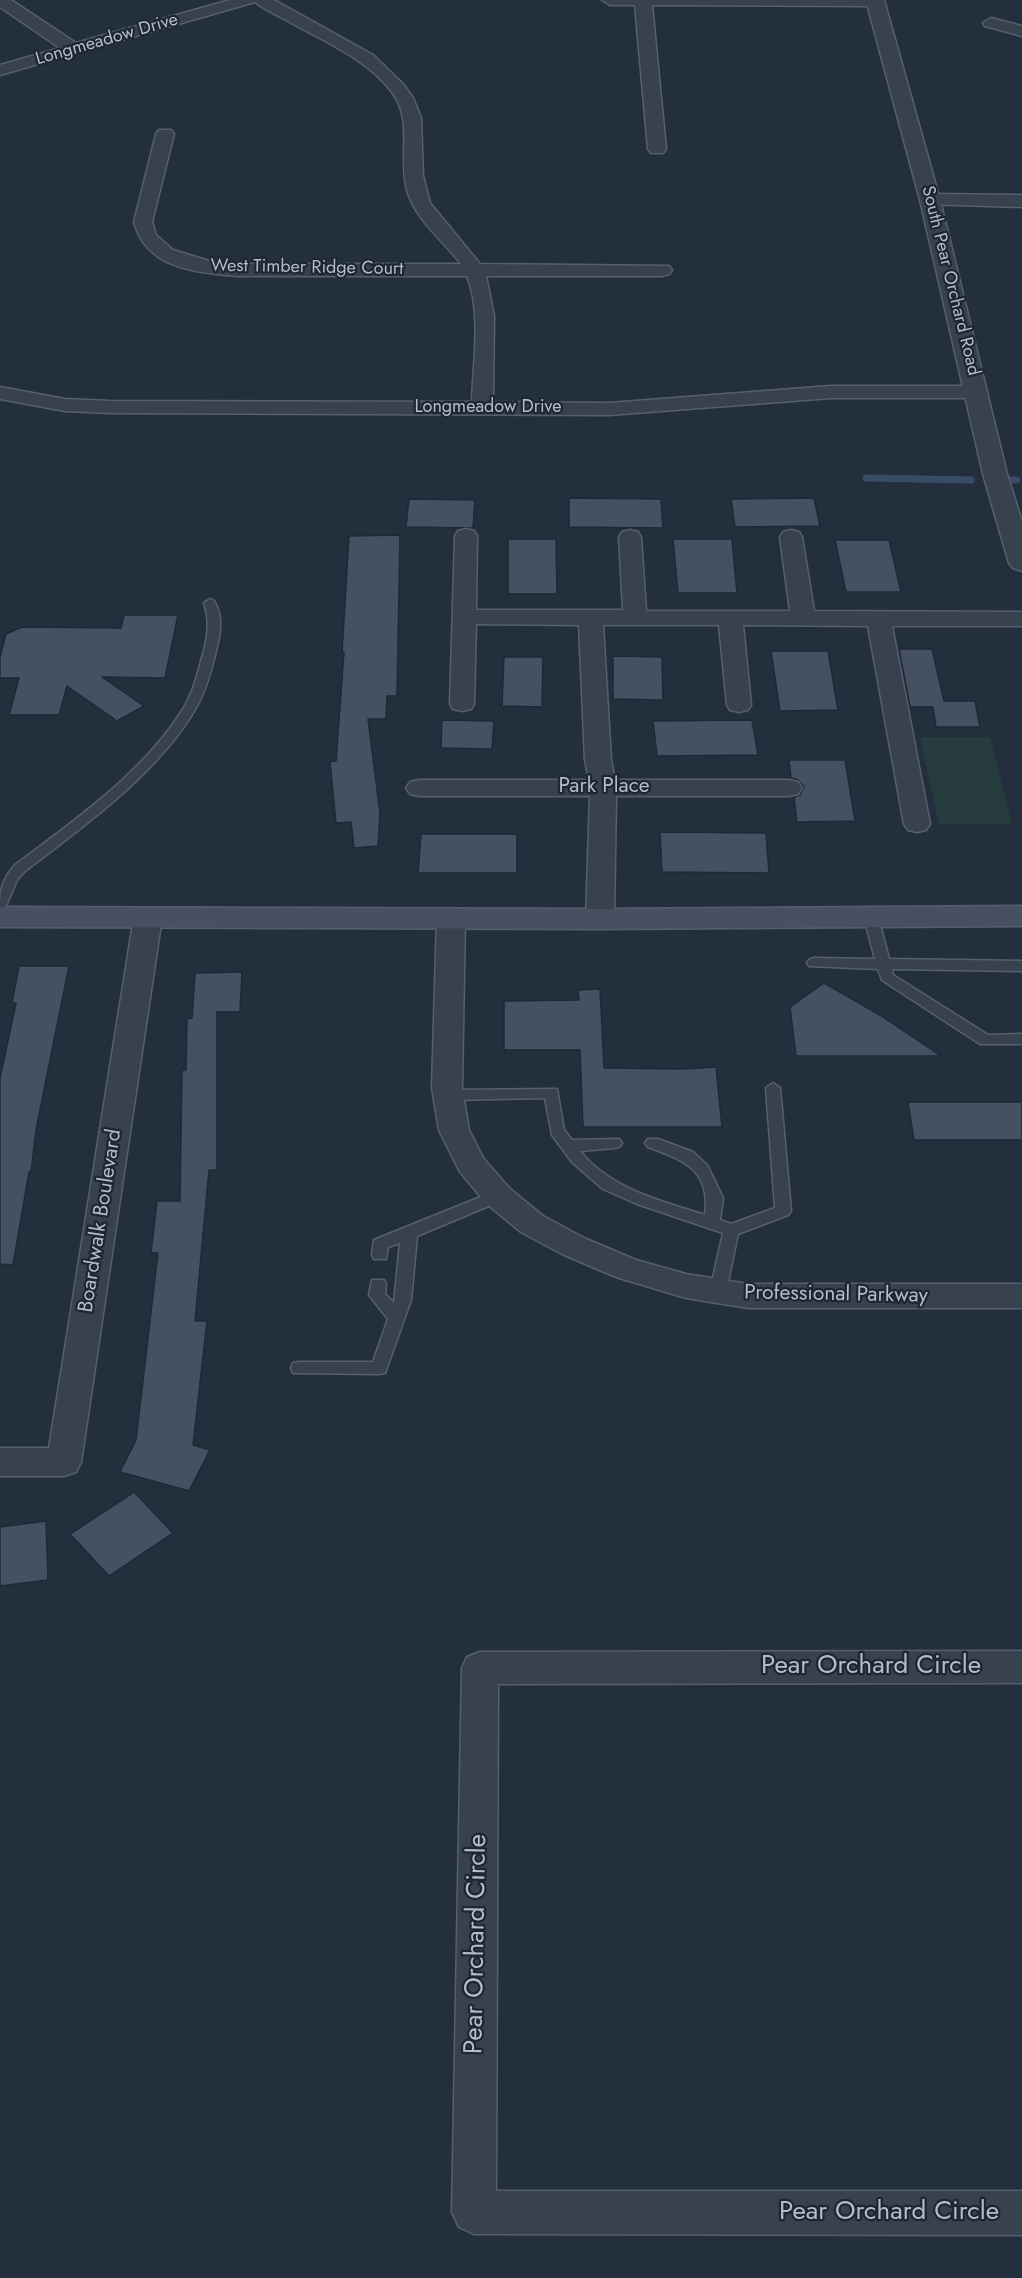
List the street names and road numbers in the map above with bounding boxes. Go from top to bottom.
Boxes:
street label: Longmeadow Drive [33,9,181,71]
street label: South Pear Orchard Road [916,184,984,378]
street label: West Timber Ridge Court [210,256,404,280]
street label: Longmeadow Drive [414,397,562,419]
street label: Park Place [558,774,650,800]
street label: Boardwalk Boulevard [74,1128,128,1314]
street label: Professional Parkway [744,1281,928,1309]
street label: Pear Orchard Circle [761,1651,981,1683]
street label: Pear Orchard Circle [459,1834,495,2054]
street label: Pear Orchard Circle [779,2197,999,2229]

